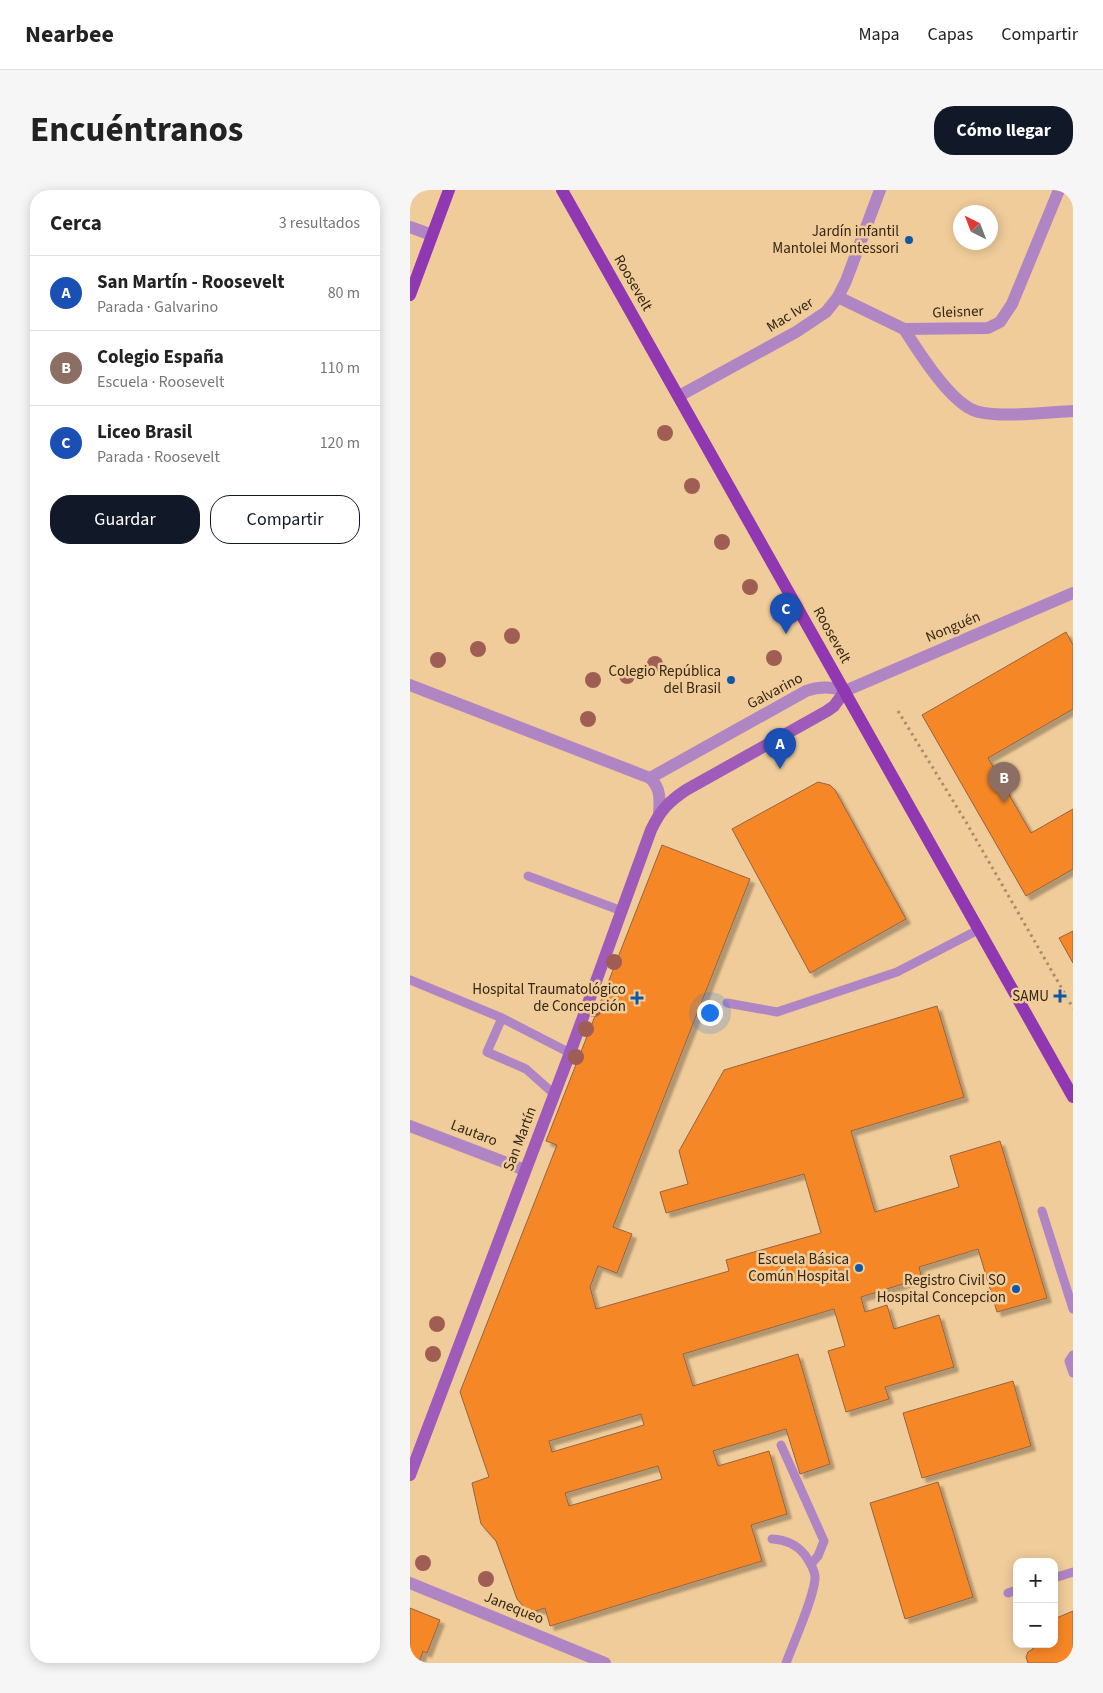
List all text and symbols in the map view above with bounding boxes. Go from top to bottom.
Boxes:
text: Nearbee [25,17,114,52]
text: Mapa [859,22,900,47]
text: Capas [928,22,973,47]
text: Compartir [1001,22,1078,47]
text: Encuéntranos [30,105,243,155]
button: Cómo llegar [934,106,1073,155]
north arrow [953,205,998,250]
text: Cerca [50,208,102,238]
text: 3 resultados [279,212,360,234]
place label: Jardín infantil Mantolei Montessori [772,221,899,259]
marker: Jardín infantil Mantolei Montessori [903,234,915,246]
street label: Roosevelt [608,251,658,315]
text: San Martín - Roosevelt [97,269,285,296]
text: A [61,282,71,304]
text: 80 m [328,282,360,304]
street label: Mac Iver [762,292,818,338]
text: Parada · Galvarino [97,296,218,318]
street label: Gleisner [932,301,985,323]
text: Colegio España [97,344,224,371]
text: B [61,357,71,379]
text: 110 m [320,357,360,379]
text: Escuela · Roosevelt [97,371,224,393]
text: Liceo Brasil [97,419,192,446]
text: C [61,432,71,454]
text: 120 m [320,432,360,454]
text: Parada · Roosevelt [97,446,220,468]
button: Guardar [50,495,200,544]
button: Compartir [210,495,360,544]
pin: C [770,593,802,634]
street label: Roosevelt [808,603,856,667]
street label: Nonguén [922,606,984,648]
place label: Colegio República del Brasil [608,661,721,699]
street label: Galvarino [744,668,806,714]
marker: Colegio República del Brasil [725,674,737,686]
pin: A [764,728,796,769]
pin: B [988,762,1020,803]
place label: Hospital Traumatológico de Concepción [472,979,626,1017]
place label: SAMU [1012,986,1049,1007]
marker: SAMU [1053,989,1067,1003]
marker: Hospital Traumatológico de Concepción [630,991,644,1005]
your location [697,1000,723,1026]
street label: San Martín [498,1104,542,1174]
street label: Lautaro [448,1115,500,1151]
place label: Escuela Básica Común Hospital [748,1249,849,1287]
marker: Escuela Básica Común Hospital [853,1262,865,1274]
place label: Registro Civil SO Hospital Concepcion [877,1270,1006,1308]
marker: Registro Civil SO Hospital Concepcion [1010,1283,1022,1295]
map controls [1013,1558,1058,1648]
button: + [1013,1558,1058,1603]
street label: Janequeo [481,1587,547,1629]
button: − [1013,1603,1058,1648]

